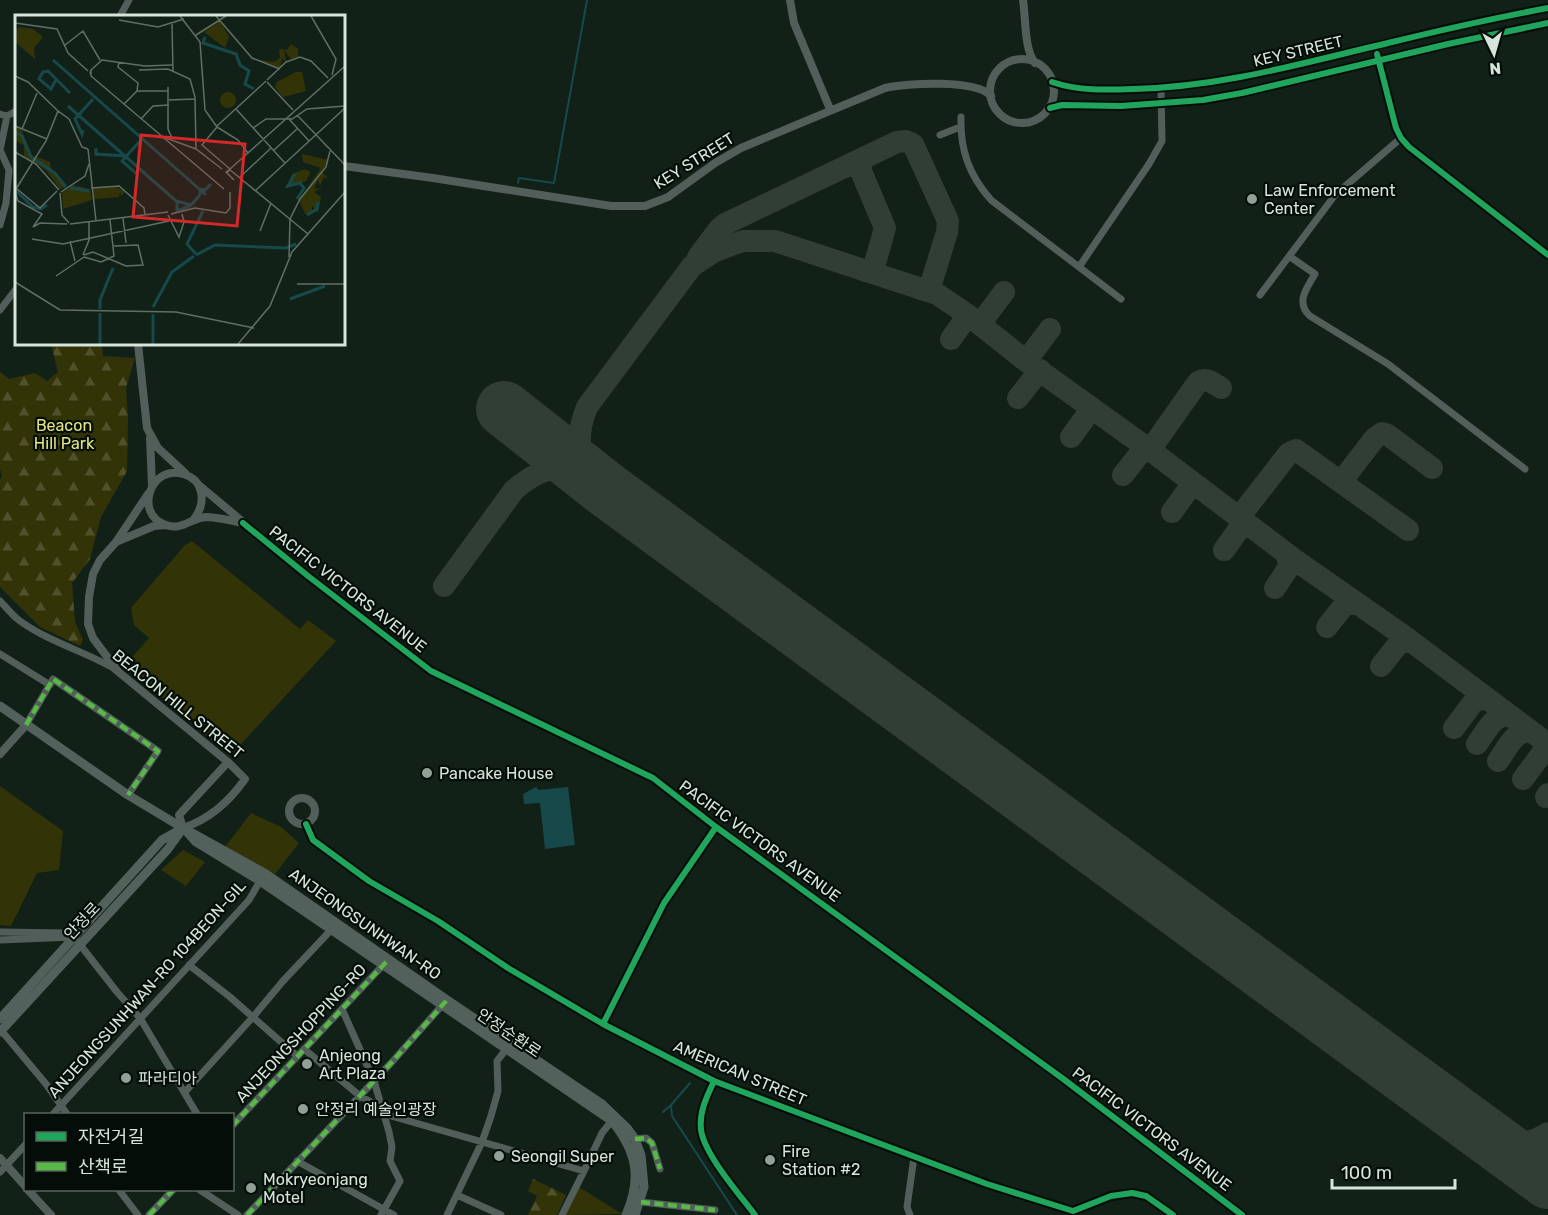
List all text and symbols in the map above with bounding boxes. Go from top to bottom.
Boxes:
inset map [15,15,345,345]
north arrow [1464,24,1524,84]
street label: KEY STREET [1251,31,1345,71]
text: N [1489,58,1502,78]
street label: KEY STREET [650,129,738,193]
place label: Law Enforcement Center [1264,181,1395,218]
marker: Law Enforcement Center [1245,192,1259,206]
park label: Beacon Hill Park [34,416,95,453]
street label: PACIFIC VICTORS AVENUE [266,522,430,656]
street label: BEACON HILL STREET [109,645,247,763]
place label: Pancake House [439,764,553,783]
marker: Pancake House [420,766,434,780]
street label: PACIFIC VICTORS AVENUE [676,776,844,906]
street label: ANJEONGSUNHWAN-RO [285,864,445,984]
street label: ANJEONGSUNHWAN-RO 104BEON-GIL [44,876,250,1102]
street label: 안정로 [60,898,104,944]
street label: ANJEONGSHOPPING-RO [232,960,370,1106]
street label: 안정순환로 [473,1005,545,1062]
street label: AMERICAN STREET [671,1036,809,1110]
place label: Anjeong Art Plaza [319,1046,386,1083]
marker: Anjeong Art Plaza [300,1057,314,1071]
street label: PACIFIC VICTORS AVENUE [1069,1063,1235,1195]
place label: 파라디아 [138,1069,197,1088]
marker: 파라디아 [119,1071,133,1085]
place label: 안정리 예술인광장 [315,1100,437,1119]
marker: 안정리 예술인광장 [296,1102,310,1116]
legend [24,1113,234,1191]
text: 자전거길 [78,1126,144,1148]
place label: Fire Station #2 [782,1142,860,1179]
place label: Seongil Super [511,1147,614,1166]
marker: Seongil Super [492,1149,506,1163]
scale bar [1332,1152,1455,1190]
marker: Fire Station #2 [763,1153,777,1167]
text: 산책로 [78,1156,128,1178]
text: 100 m [1341,1162,1392,1184]
place label: Mokryeonjang Motel [263,1170,368,1207]
marker: Mokryeonjang Motel [244,1181,258,1195]

